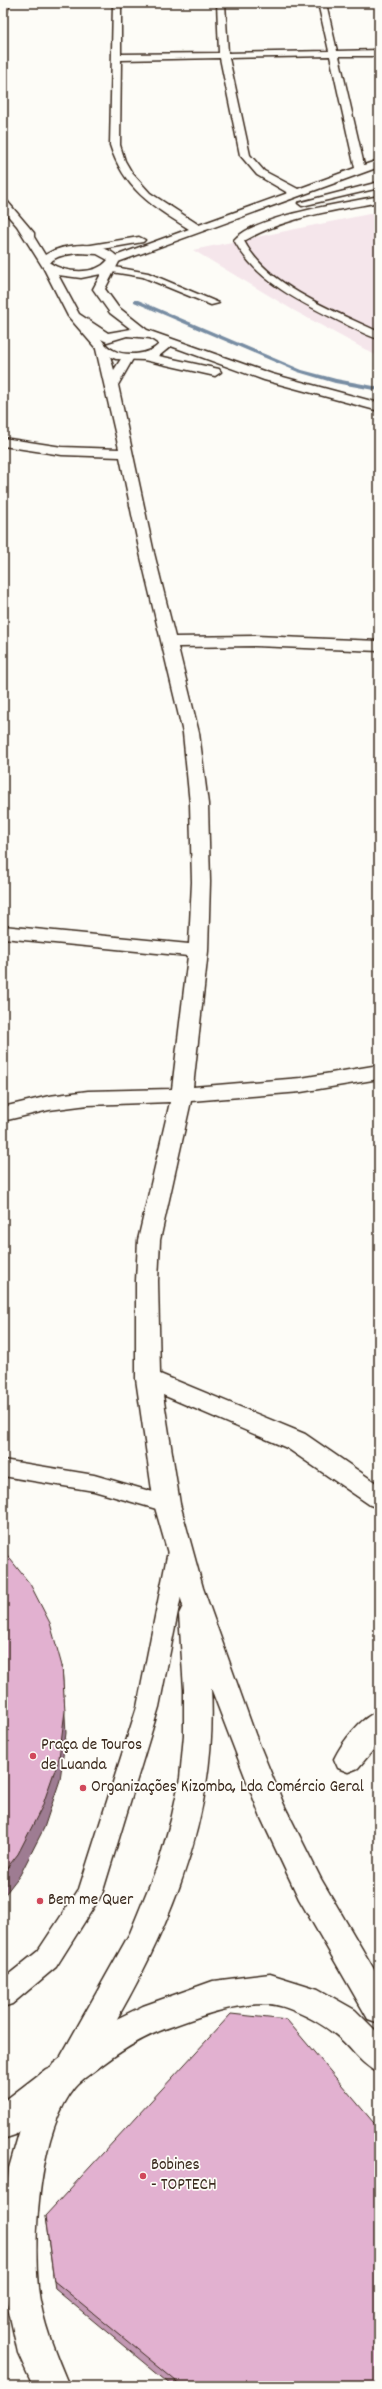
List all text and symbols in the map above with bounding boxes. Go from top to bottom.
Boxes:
place label: Praça de Touros de Luanda [41,1734,142,1778]
marker: Praça de Touros de Luanda [28,1751,38,1761]
place label: Organizações Kizomba, Lda Comércio Geral [91,1776,364,1800]
marker: Organizações Kizomba, Lda Comércio Geral [78,1783,88,1793]
place label: Bem me Quer [48,1889,134,1913]
marker: Bem me Quer [35,1896,45,1906]
place label: Bobines - TOPTECH [151,2154,217,2198]
marker: Bobines - TOPTECH [138,2171,148,2181]

